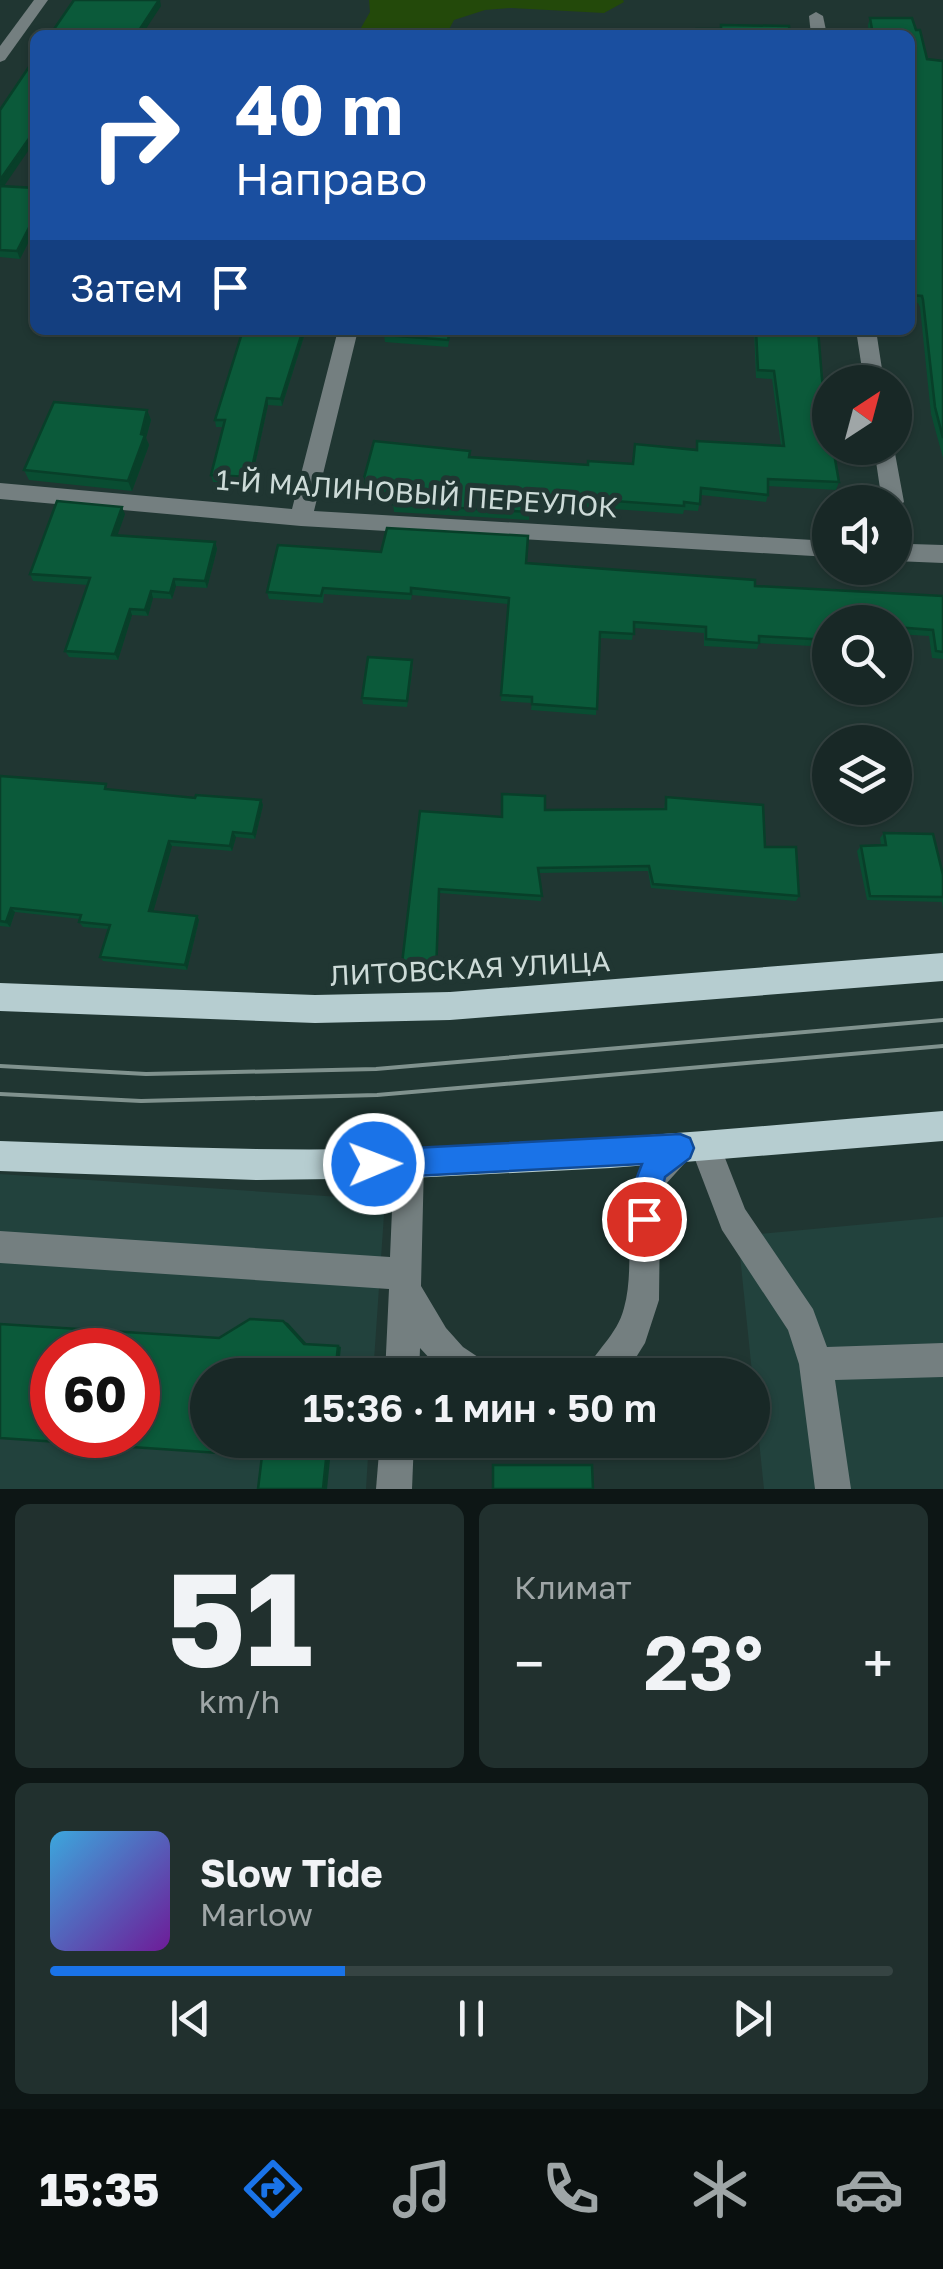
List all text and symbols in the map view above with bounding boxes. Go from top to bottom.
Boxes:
text: 40 m [235,66,403,150]
icon: right [70,70,200,200]
text: Направо [235,151,427,205]
icon: arrive [203,260,258,315]
text: Затем [70,265,183,310]
north arrow [812,365,912,465]
map controls [812,365,912,825]
street label: 1-Й МАЛИНОВЫЙ ПЕРЕУЛОК [215,463,619,523]
button: sound [812,485,912,585]
button: search [812,605,912,705]
button: layers [812,725,912,825]
street label: ЛИТОВСКАЯ УЛИЦА [329,944,611,992]
position arrow [322,1112,426,1216]
pin [602,1177,687,1262]
icon: arrive [617,1192,672,1247]
speed limit sign: 60 [30,1328,160,1458]
text: 15:36 · 1 мин · 50 m [303,1385,657,1430]
text: 51 [166,1539,313,1695]
text: Климат [514,1568,632,1606]
text: 23° [644,1616,763,1707]
text: − [514,1630,544,1696]
text: + [863,1630,893,1696]
text: km/h [199,1682,280,1720]
text: Slow Tide [200,1850,383,1895]
text: Marlow [200,1895,313,1933]
icon: previous [163,1991,218,2046]
icon: pause [444,1991,499,2046]
icon: next [725,1991,780,2046]
icon: directions [238,2154,308,2224]
icon: music [387,2154,457,2224]
icon: phone [536,2154,606,2224]
icon: climate [685,2154,755,2224]
icon: car [834,2154,904,2224]
text: 15:35 [39,2162,159,2216]

